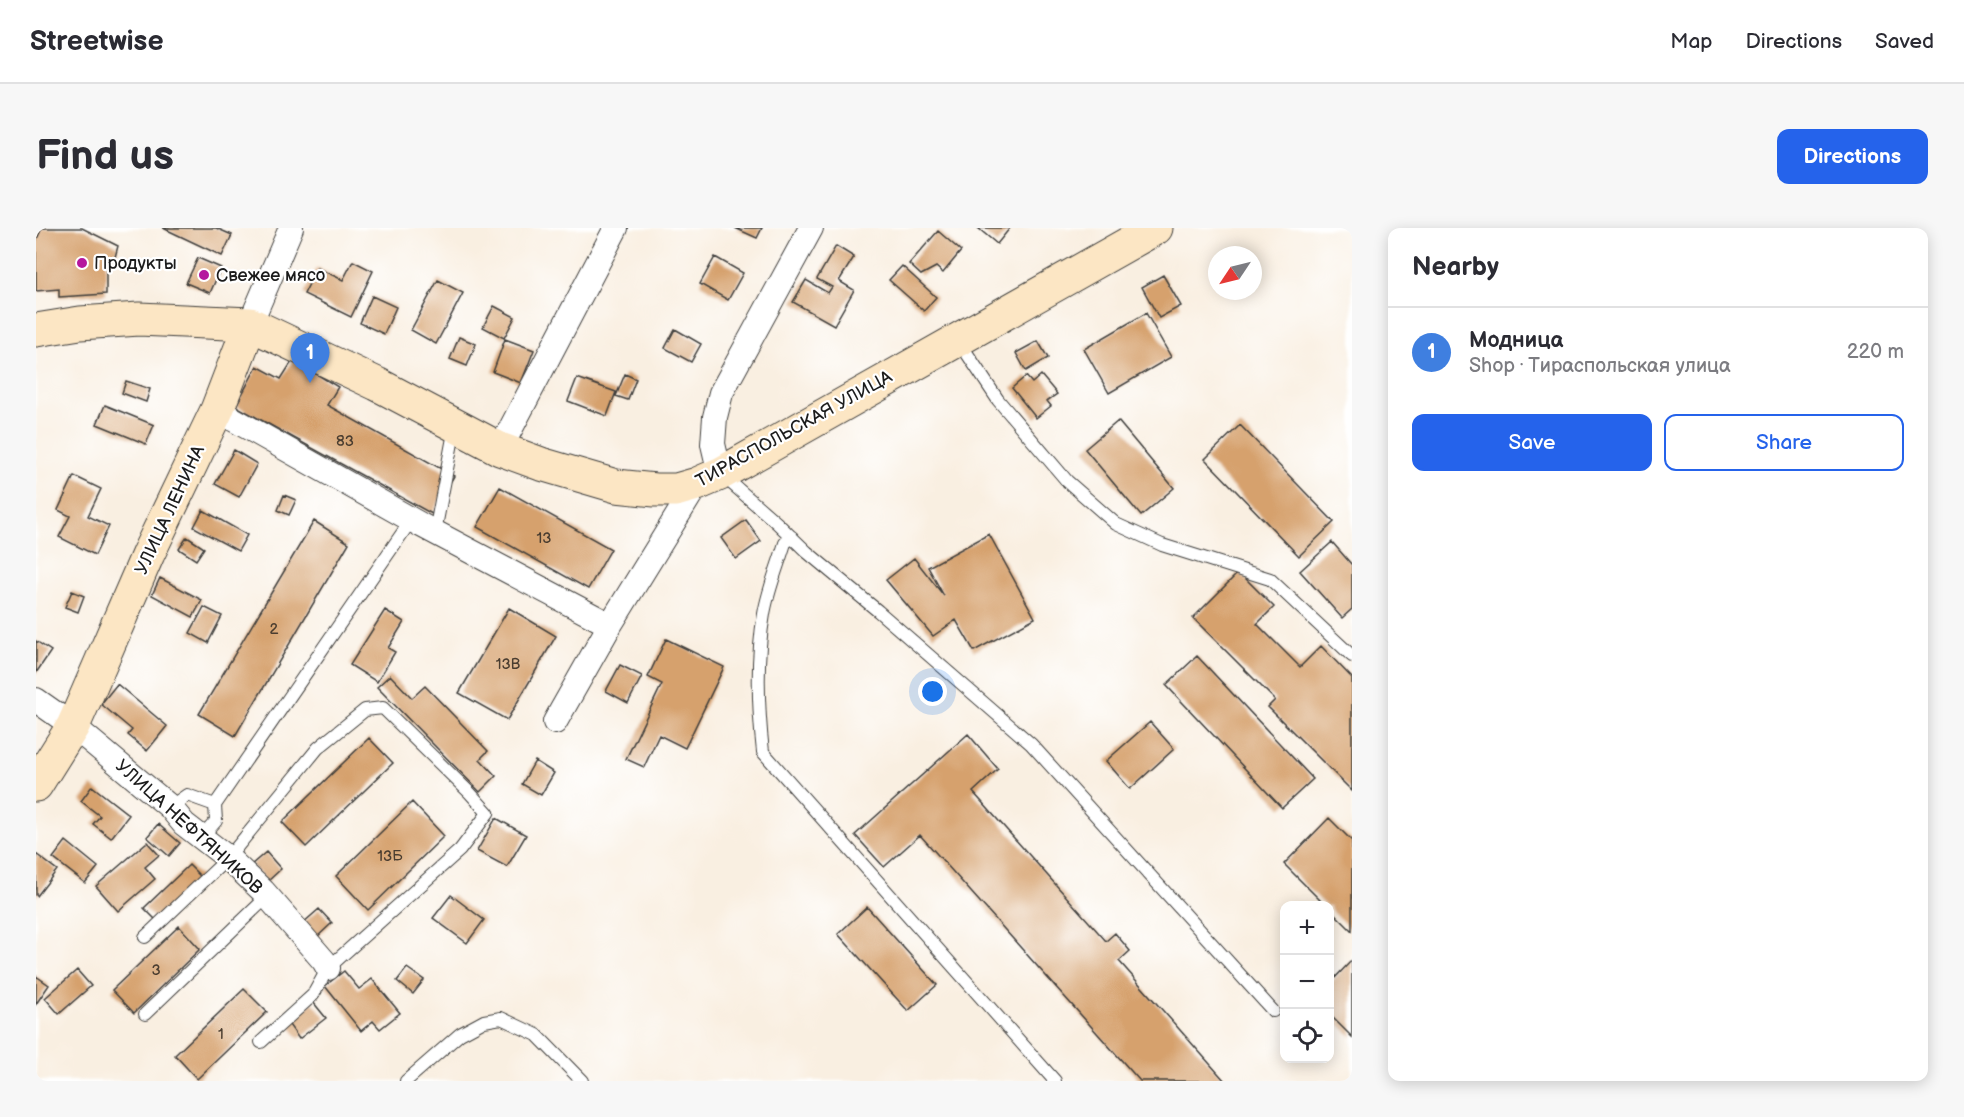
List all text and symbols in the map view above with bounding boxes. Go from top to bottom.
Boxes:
text: Streetwise [30,25,163,58]
text: Map [1670,29,1713,54]
text: Directions [1746,29,1842,54]
text: Saved [1875,29,1934,54]
button: Directions [1777,129,1928,184]
text: Find us [36,131,174,182]
north arrow [1208,246,1262,300]
text: Nearby [1412,252,1499,283]
place label: Продукты [94,253,177,274]
marker: Продукты [75,256,89,270]
place label: Свежее мясо [216,265,325,286]
marker: Свежее мясо [197,268,211,282]
text: Модница [1469,327,1563,354]
pin: 1 [290,334,330,383]
text: 1 [1427,340,1436,364]
text: 220 m [1847,340,1904,364]
text: Shop · Тираспольская улица [1469,354,1731,378]
street label: ТИРАСПОЛЬСКАЯ УЛИЦА [692,366,896,492]
button: Save [1412,414,1652,471]
button: Share [1664,414,1904,471]
house number: 83 [336,432,354,451]
street label: УЛИЦА ЛЕНИНА [131,442,209,578]
house number: 13 [536,529,552,548]
house number: 2 [270,620,279,639]
house number: 13В [496,655,521,674]
your location [918,677,947,706]
street label: УЛИЦА НЕФТЯНИКОВ [111,755,267,899]
house number: 13Б [377,847,403,866]
map controls [1280,901,1334,1063]
button: + [1280,901,1334,955]
button: − [1280,955,1334,1009]
house number: 3 [151,961,161,980]
button: locate [1280,1009,1334,1063]
house number: 1 [218,1025,224,1044]

